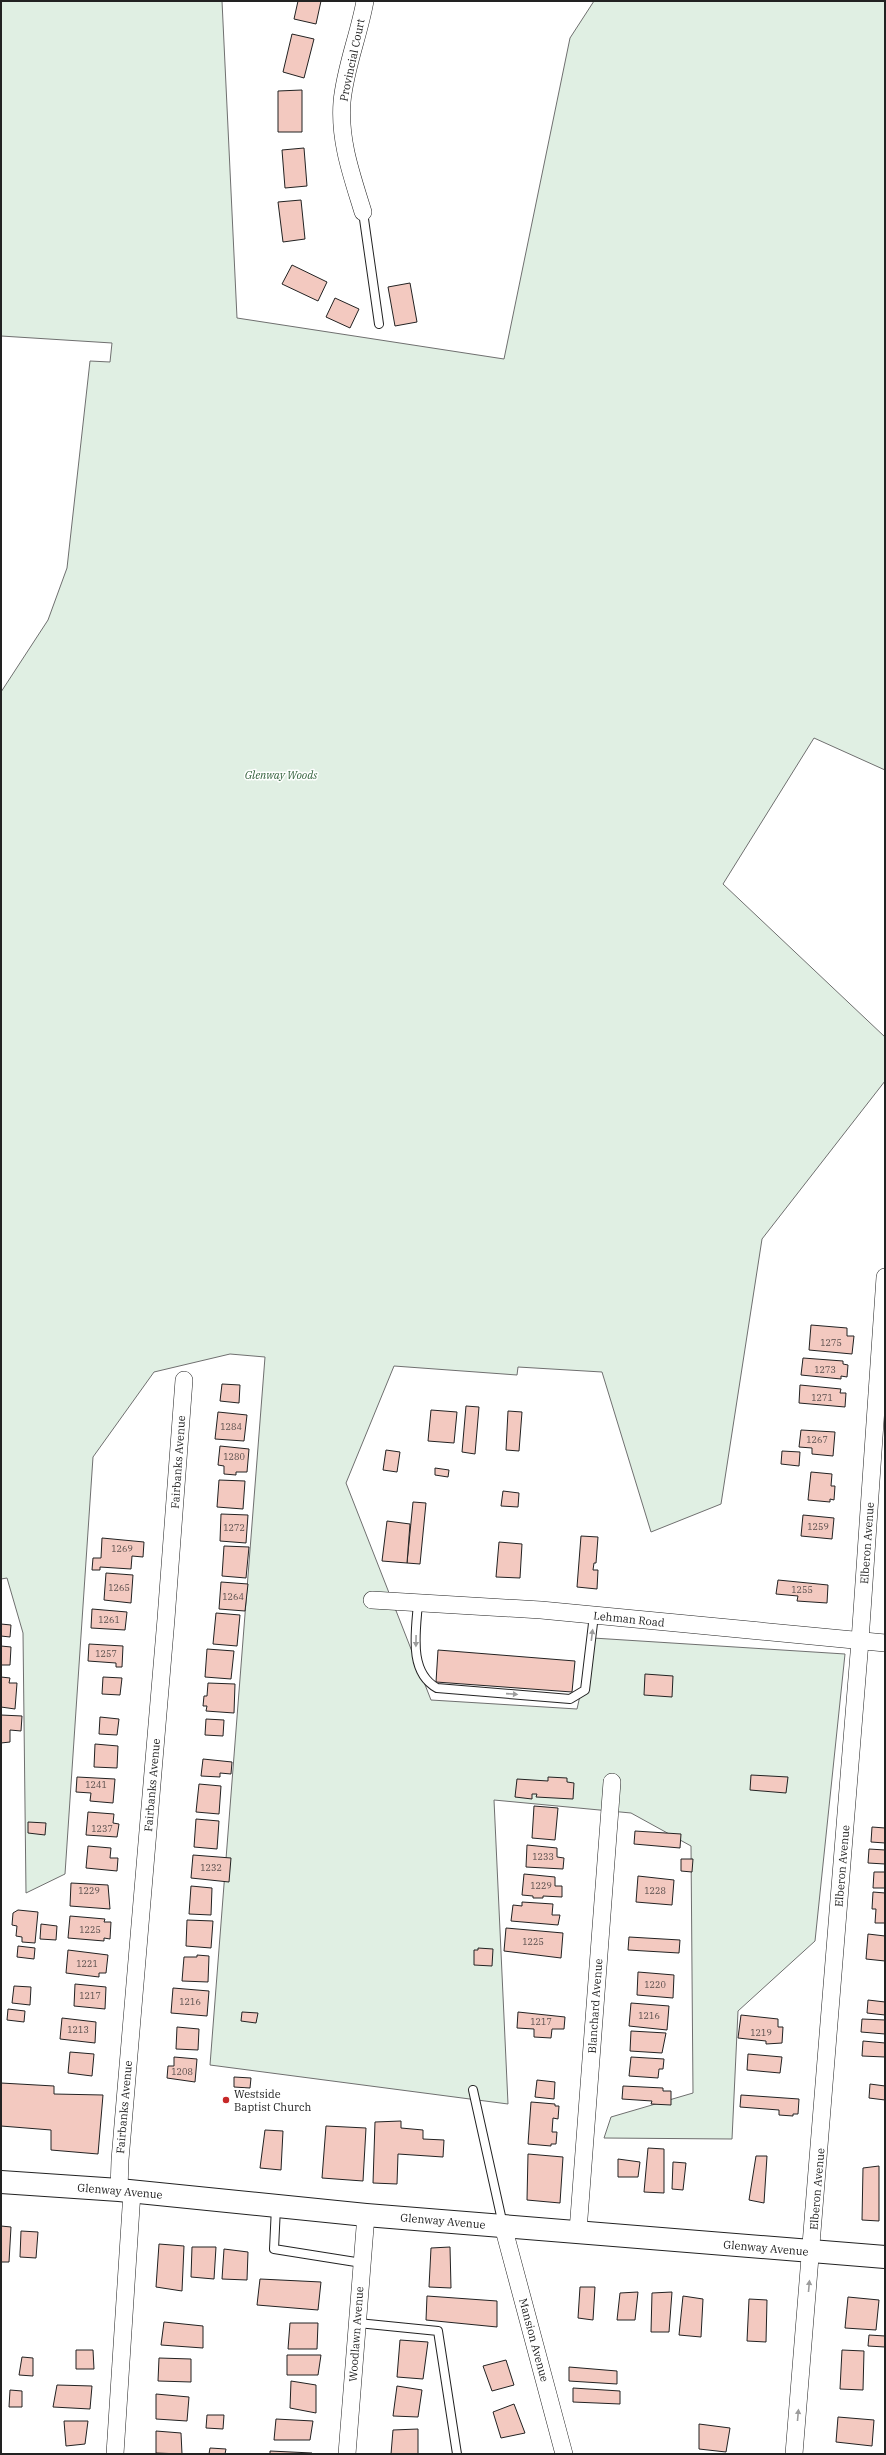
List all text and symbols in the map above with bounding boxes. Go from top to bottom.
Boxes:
street label: Provincial Court [336,17,368,103]
park label: Glenway Woods [245,768,318,782]
house number: 1275 [820,1337,842,1348]
house number: 1273 [814,1364,836,1375]
house number: 1271 [811,1392,833,1403]
street label: Fairbanks Avenue [168,1415,188,1509]
house number: 1284 [220,1421,242,1432]
house number: 1267 [806,1434,828,1445]
house number: 1280 [223,1451,245,1462]
street label: Elberon Avenue [857,1501,877,1585]
house number: 1259 [807,1521,829,1532]
house number: 1272 [223,1522,245,1533]
house number: 1269 [111,1543,133,1554]
house number: 1265 [108,1582,130,1593]
house number: 1255 [791,1584,813,1595]
house number: 1264 [222,1591,244,1602]
street label: Lehman Road [593,1608,666,1630]
house number: 1261 [98,1614,120,1625]
one-way arrow [588,1629,595,1641]
one-way arrow [413,1635,419,1648]
house number: 1257 [95,1648,117,1659]
one-way arrow [506,1691,518,1698]
street label: Fairbanks Avenue [141,1738,163,1832]
house number: 1241 [85,1779,107,1790]
house number: 1237 [91,1823,113,1834]
street label: Elberon Avenue [831,1824,853,1908]
house number: 1233 [532,1851,554,1862]
house number: 1232 [200,1862,222,1873]
house number: 1229 [530,1880,552,1891]
house number: 1229 [78,1885,100,1896]
house number: 1228 [644,1885,666,1896]
house number: 1225 [79,1924,101,1935]
house number: 1225 [522,1936,544,1947]
house number: 1221 [76,1958,98,1969]
street label: Blanchard Avenue [585,1958,605,2054]
house number: 1220 [644,1979,666,1990]
house number: 1217 [79,1990,101,2001]
house number: 1216 [179,1996,201,2007]
house number: 1216 [638,2010,660,2021]
house number: 1217 [530,2016,552,2027]
house number: 1213 [67,2024,89,2035]
house number: 1219 [750,2027,772,2038]
street label: Fairbanks Avenue [113,2060,135,2154]
house number: 1208 [171,2066,193,2077]
place label: Westside Baptist Church [234,2087,312,2114]
marker: Westside Baptist Church [221,2095,231,2105]
street label: Elberon Avenue [806,2147,828,2231]
street label: Glenway Avenue [77,2180,163,2202]
street label: Glenway Avenue [400,2210,486,2232]
street label: Glenway Avenue [723,2237,809,2259]
one-way arrow [805,2280,812,2292]
street label: Woodlawn Avenue [346,2286,366,2382]
street label: Mansion Avenue [516,2297,552,2383]
one-way arrow [794,2409,801,2421]

